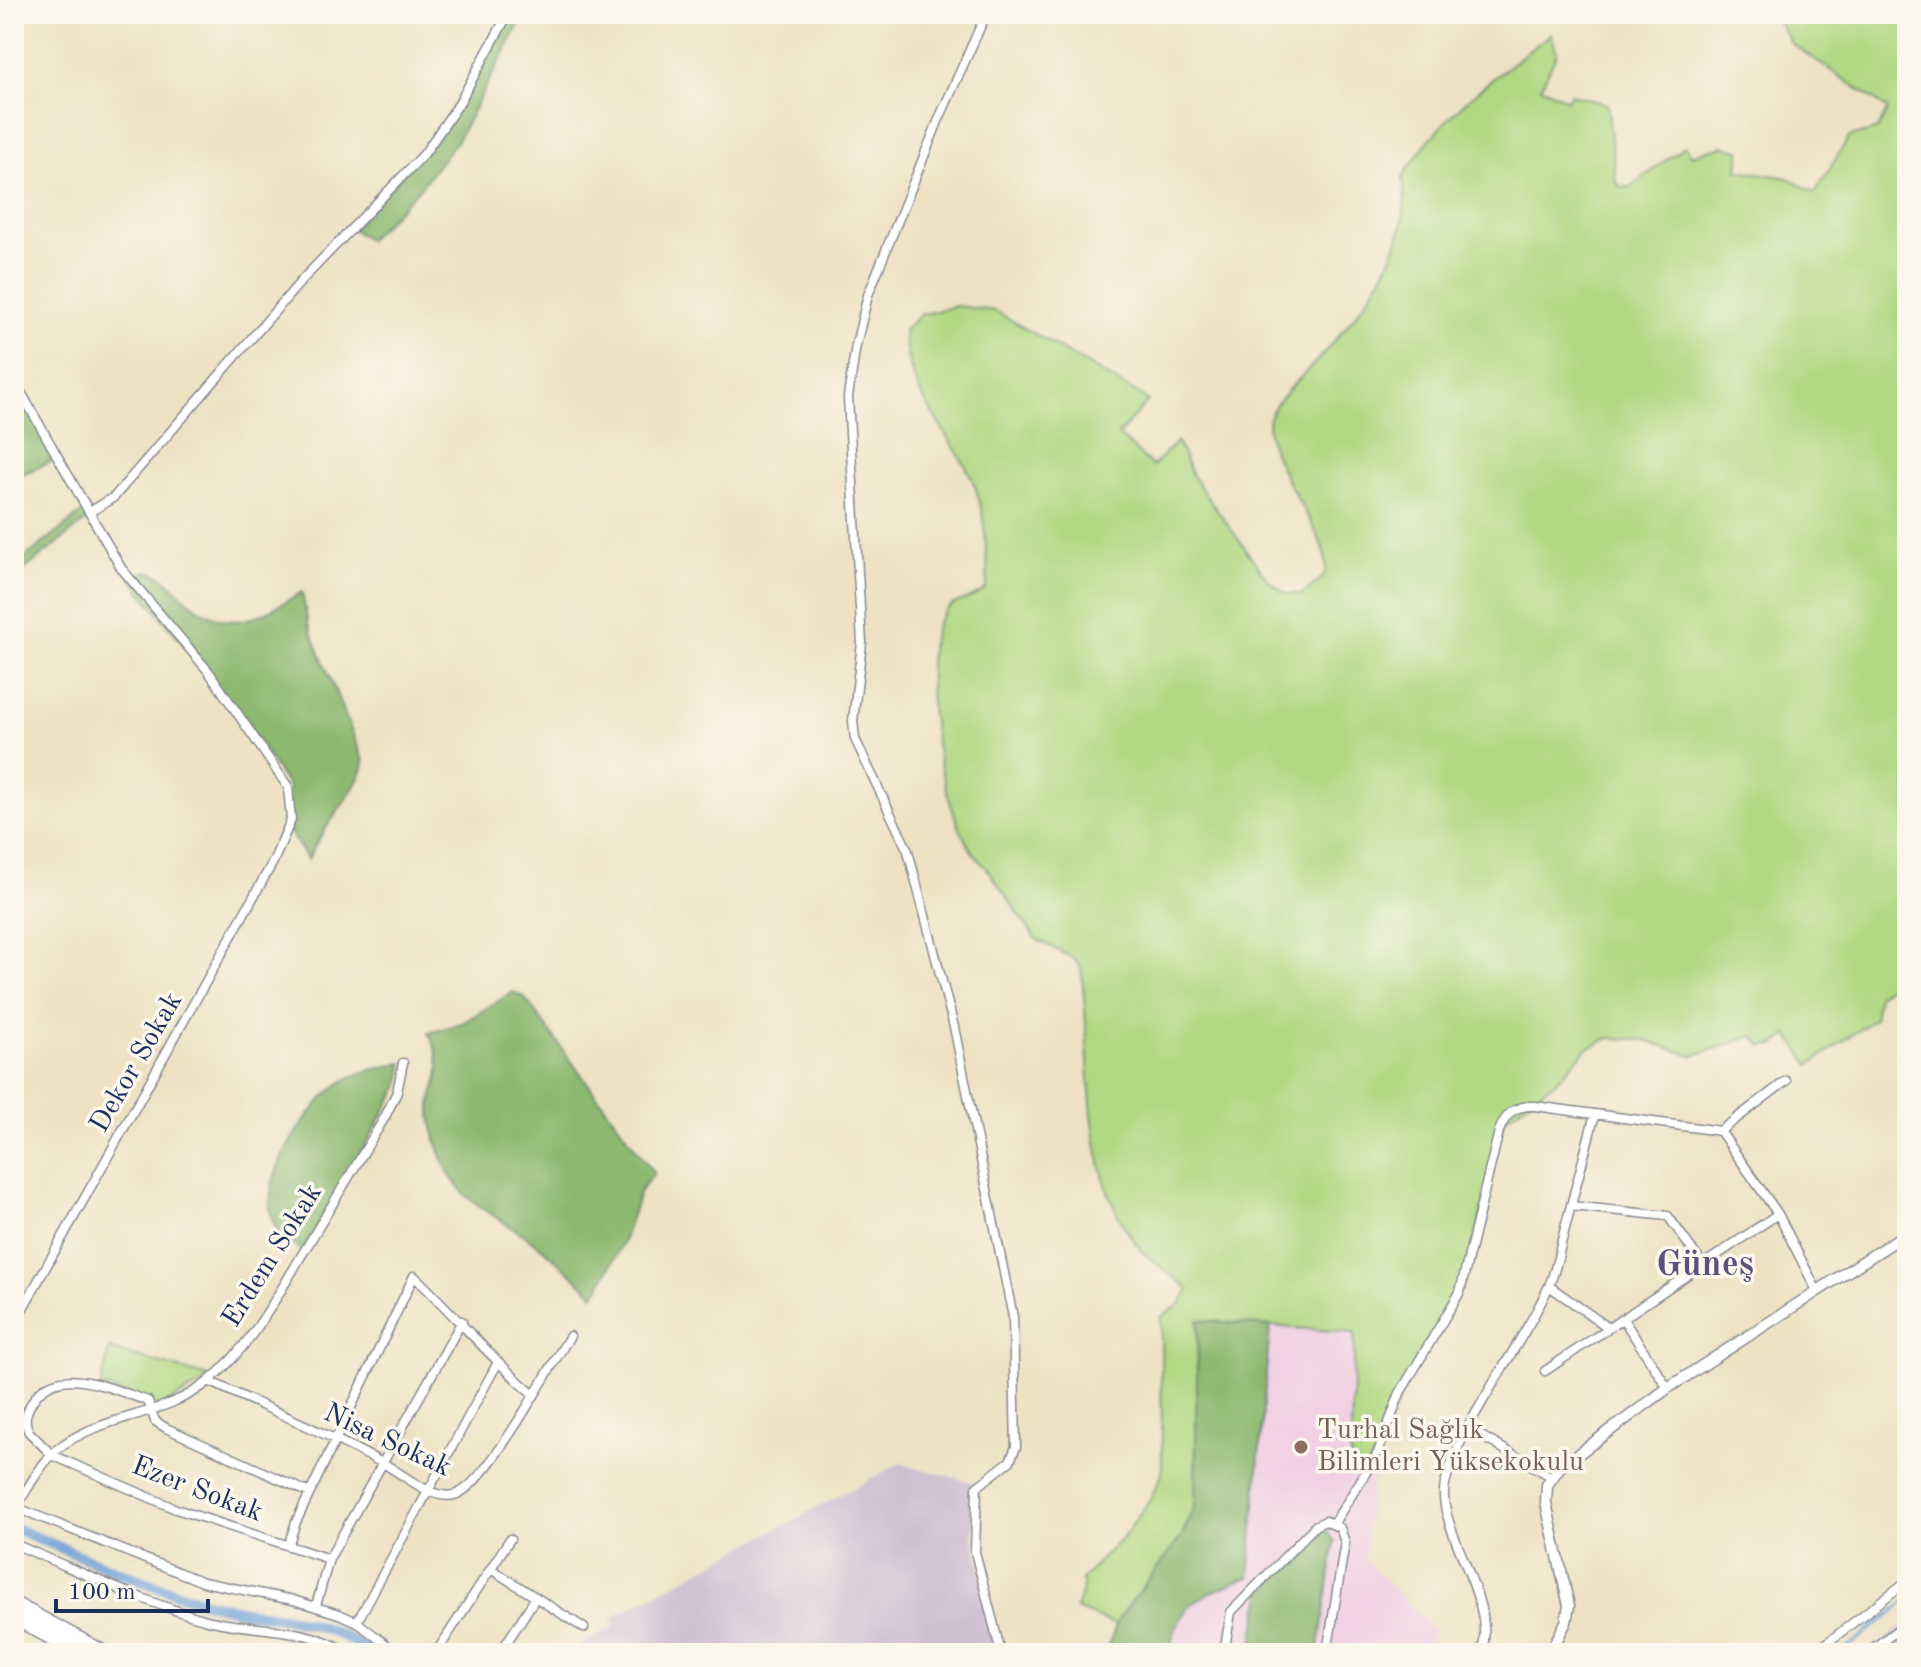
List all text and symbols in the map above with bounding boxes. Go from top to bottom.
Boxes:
street label: Dekor Sokak [86,988,188,1138]
street label: Erdem Sokak [218,1180,328,1332]
district label: Güneş [1656,1248,1754,1284]
street label: Nisa Sokak [319,1399,455,1483]
place label: Turhal Sağlık Bilimleri Yüksekokulu [1317,1417,1584,1477]
marker: Turhal Sağlık Bilimleri Yüksekokulu [1292,1438,1310,1456]
street label: Ezer Sokak [128,1452,266,1528]
scale bar [56,1563,208,1613]
text: 100 m [68,1581,136,1605]

